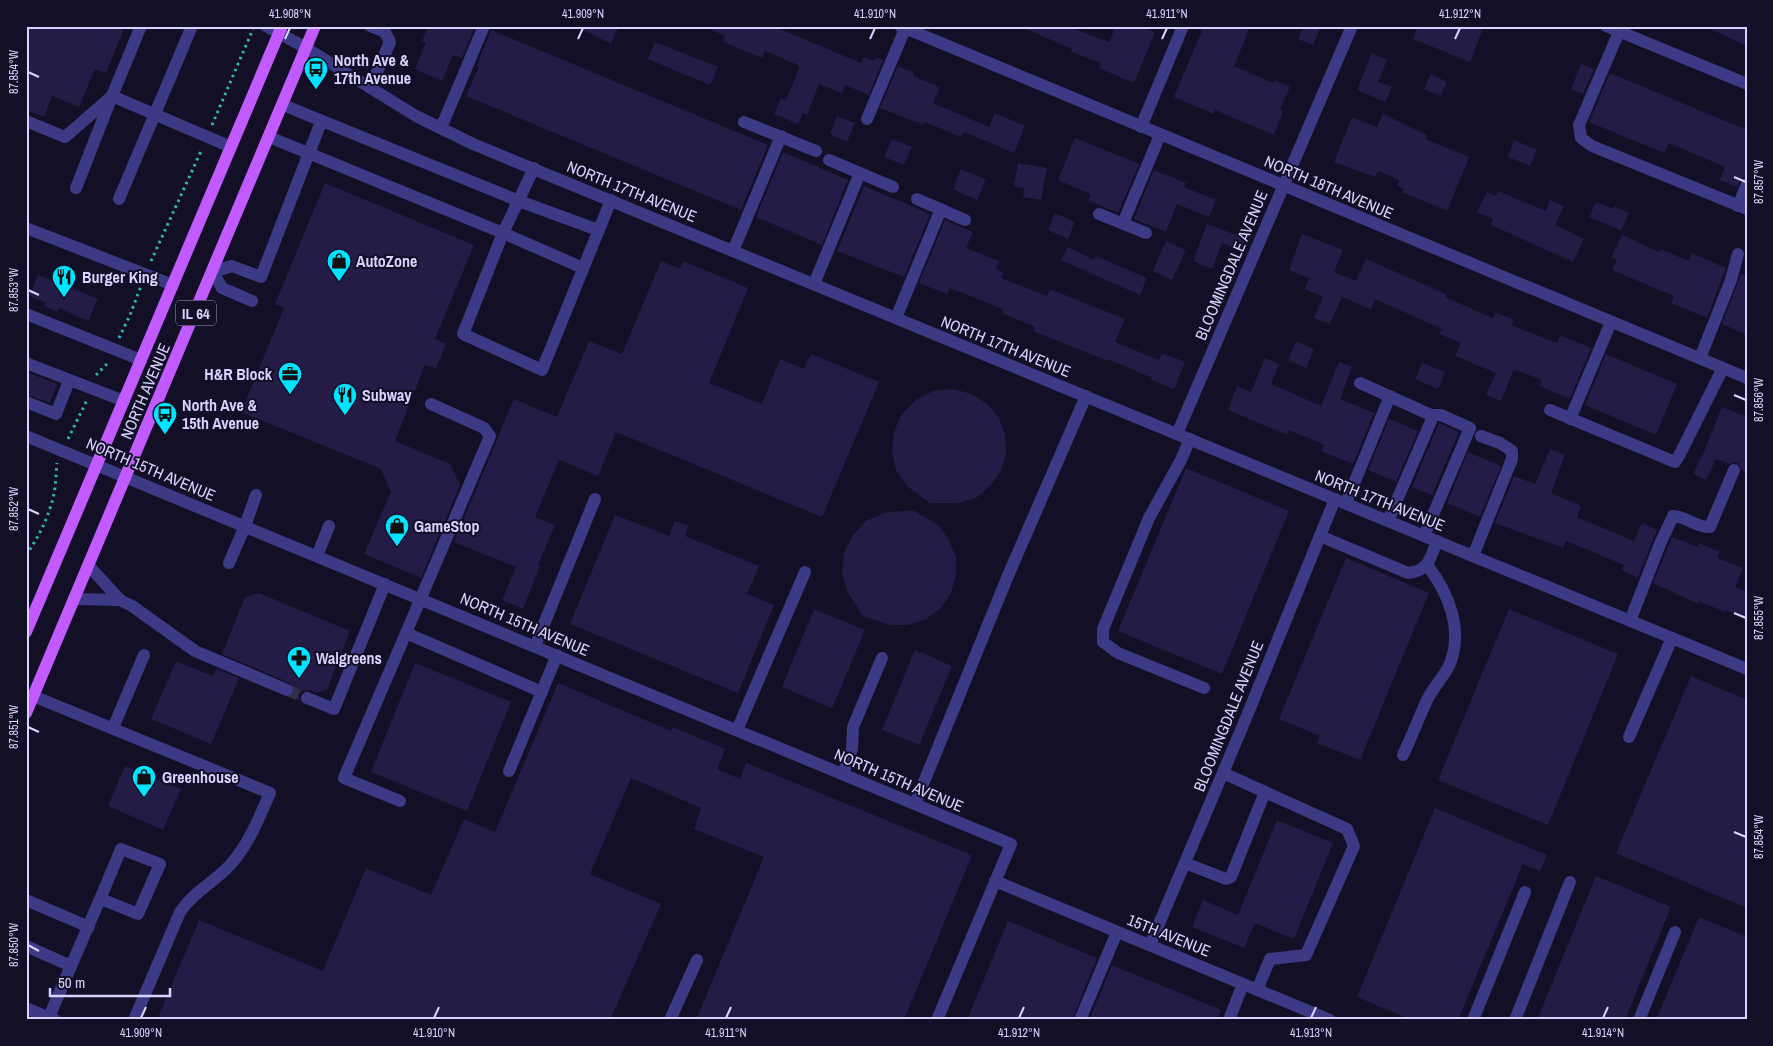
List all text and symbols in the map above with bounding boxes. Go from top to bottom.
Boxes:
text: 41.908°N [269,6,311,22]
text: 41.909°N [562,6,604,22]
text: 41.910°N [854,6,896,22]
text: 41.911°N [1146,6,1188,22]
text: 41.912°N [1439,6,1481,22]
text: 87.854°W [6,49,22,94]
place label: North Ave & 17th Avenue [334,49,411,89]
bus stop icon: North Ave & 17th Avenue [303,56,329,90]
street label: NORTH 18TH AVENUE [1261,150,1397,224]
street label: NORTH 17TH AVENUE [564,155,700,227]
text: 87.857°W [1751,159,1767,204]
street label: BLOOMINGDALE AVENUE [1189,187,1273,343]
shop icon: AutoZone [326,248,352,282]
place label: AutoZone [356,250,417,272]
restaurant icon: Burger King [51,264,77,298]
place label: Burger King [82,266,158,288]
text: 87.853°W [6,267,22,312]
road number: IL 64 [176,300,216,326]
street label: NORTH 17TH AVENUE [938,310,1074,382]
street label: NORTH AVENUE [115,340,175,442]
office icon: H&R Block [277,361,303,395]
place label: H&R Block [204,363,273,385]
text: 87.856°W [1751,377,1767,422]
restaurant icon: Subway [332,382,358,416]
place label: Subway [362,384,412,406]
place label: North Ave & 15th Avenue [182,394,259,434]
bus stop icon: North Ave & 15th Avenue [152,401,178,435]
street label: NORTH 15TH AVENUE [83,432,219,506]
street label: NORTH 17TH AVENUE [1312,464,1448,536]
text: 87.852°W [6,486,22,531]
shop icon: GameStop [384,513,410,547]
place label: GameStop [414,515,480,537]
street label: NORTH 15TH AVENUE [457,587,593,661]
text: 87.855°W [1751,595,1767,640]
street label: BLOOMINGDALE AVENUE [1188,637,1268,795]
pharmacy icon: Walgreens [286,645,312,679]
place label: Walgreens [316,647,382,669]
text: 87.851°W [6,704,22,749]
street label: NORTH 15TH AVENUE [831,743,967,817]
shop icon: Greenhouse [131,764,157,798]
place label: Greenhouse [162,766,239,788]
text: 87.854°W [1751,814,1767,859]
street label: 15TH AVENUE [1124,908,1214,962]
text: 87.850°W [6,922,22,967]
scale bar [50,966,170,998]
text: 50 m [58,972,85,993]
text: 41.909°N [120,1025,162,1041]
text: 41.910°N [413,1025,455,1041]
text: 41.911°N [705,1025,747,1041]
text: 41.912°N [998,1025,1040,1041]
text: 41.913°N [1290,1025,1332,1041]
text: 41.914°N [1582,1025,1624,1041]

